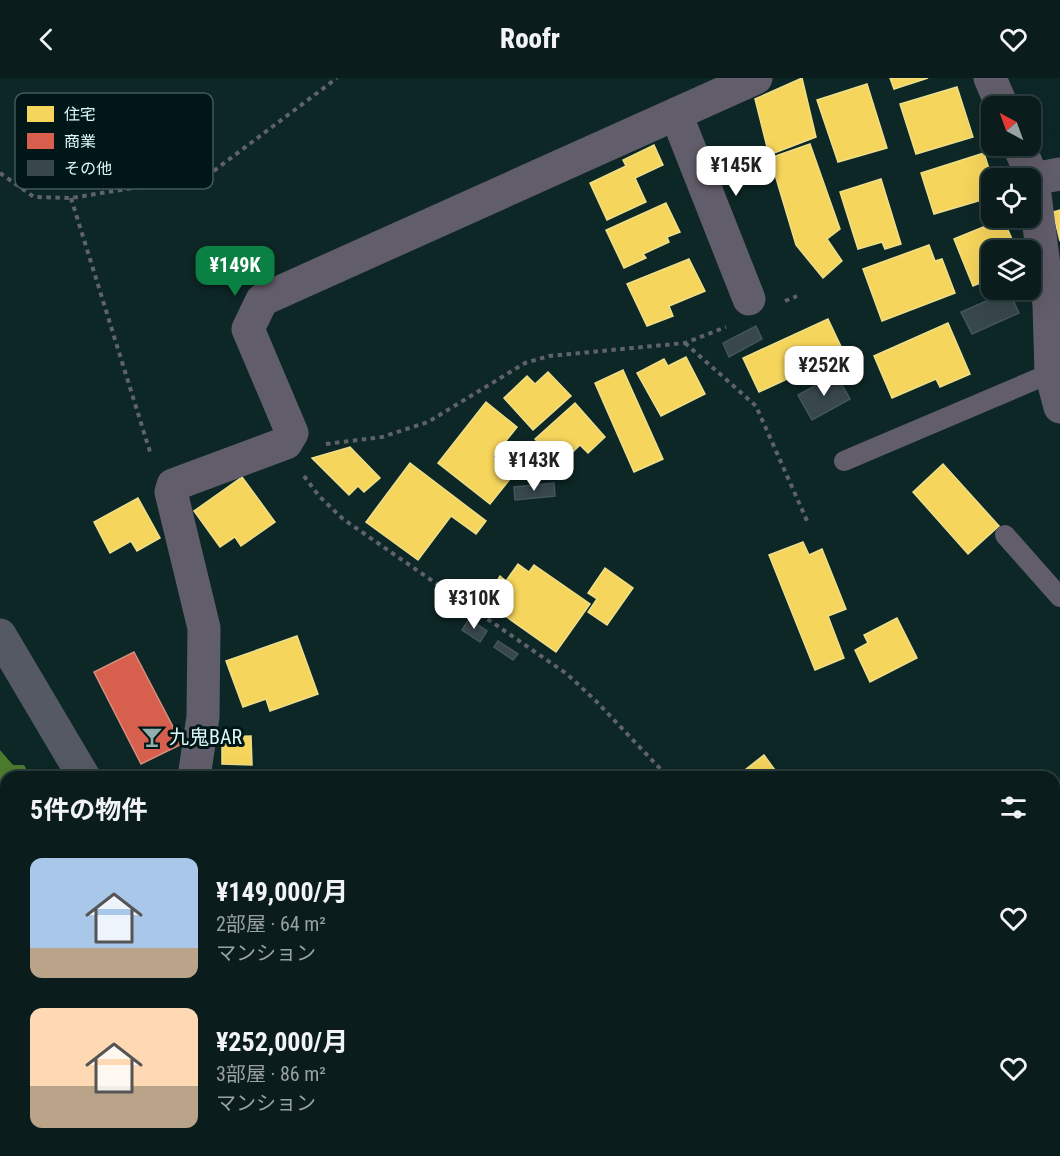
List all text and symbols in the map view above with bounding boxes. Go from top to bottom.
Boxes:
icon: back [30,23,63,56]
text: Roofr [500,23,560,55]
icon: heart [997,23,1030,56]
legend [15,93,213,189]
north arrow [981,96,1041,156]
map controls [981,96,1041,300]
text: 住宅 [64,105,96,124]
text: 商業 [64,132,96,151]
pin: ¥145K [694,146,778,197]
text: ¥145K [711,153,761,177]
text: その他 [64,159,112,178]
button: locate [981,168,1041,228]
button: layers [981,240,1041,300]
pin: ¥149K [193,246,277,297]
text: ¥149K [210,253,260,277]
pin: ¥252K [782,346,866,397]
text: ¥252K [799,353,849,377]
pin: ¥143K [492,441,576,492]
text: ¥143K [509,448,559,472]
pin: ¥310K [432,579,516,630]
text: ¥310K [449,586,499,610]
bar icon: 九鬼BAR [140,725,164,749]
place label: 九鬼BAR [169,725,242,749]
icon: filters [997,791,1030,824]
text: 5件の物件 [30,795,147,825]
text: ¥149,000/月 [216,877,348,907]
icon: home [78,882,150,954]
icon: heart [997,902,1030,935]
text: 2部屋 · 64 m² [216,912,326,936]
text: マンション [216,941,316,965]
text: ¥252,000/月 [216,1027,348,1057]
icon: home [78,1032,150,1104]
icon: heart [997,1052,1030,1085]
text: 3部屋 · 86 m² [216,1062,326,1086]
text: マンション [216,1091,316,1115]

